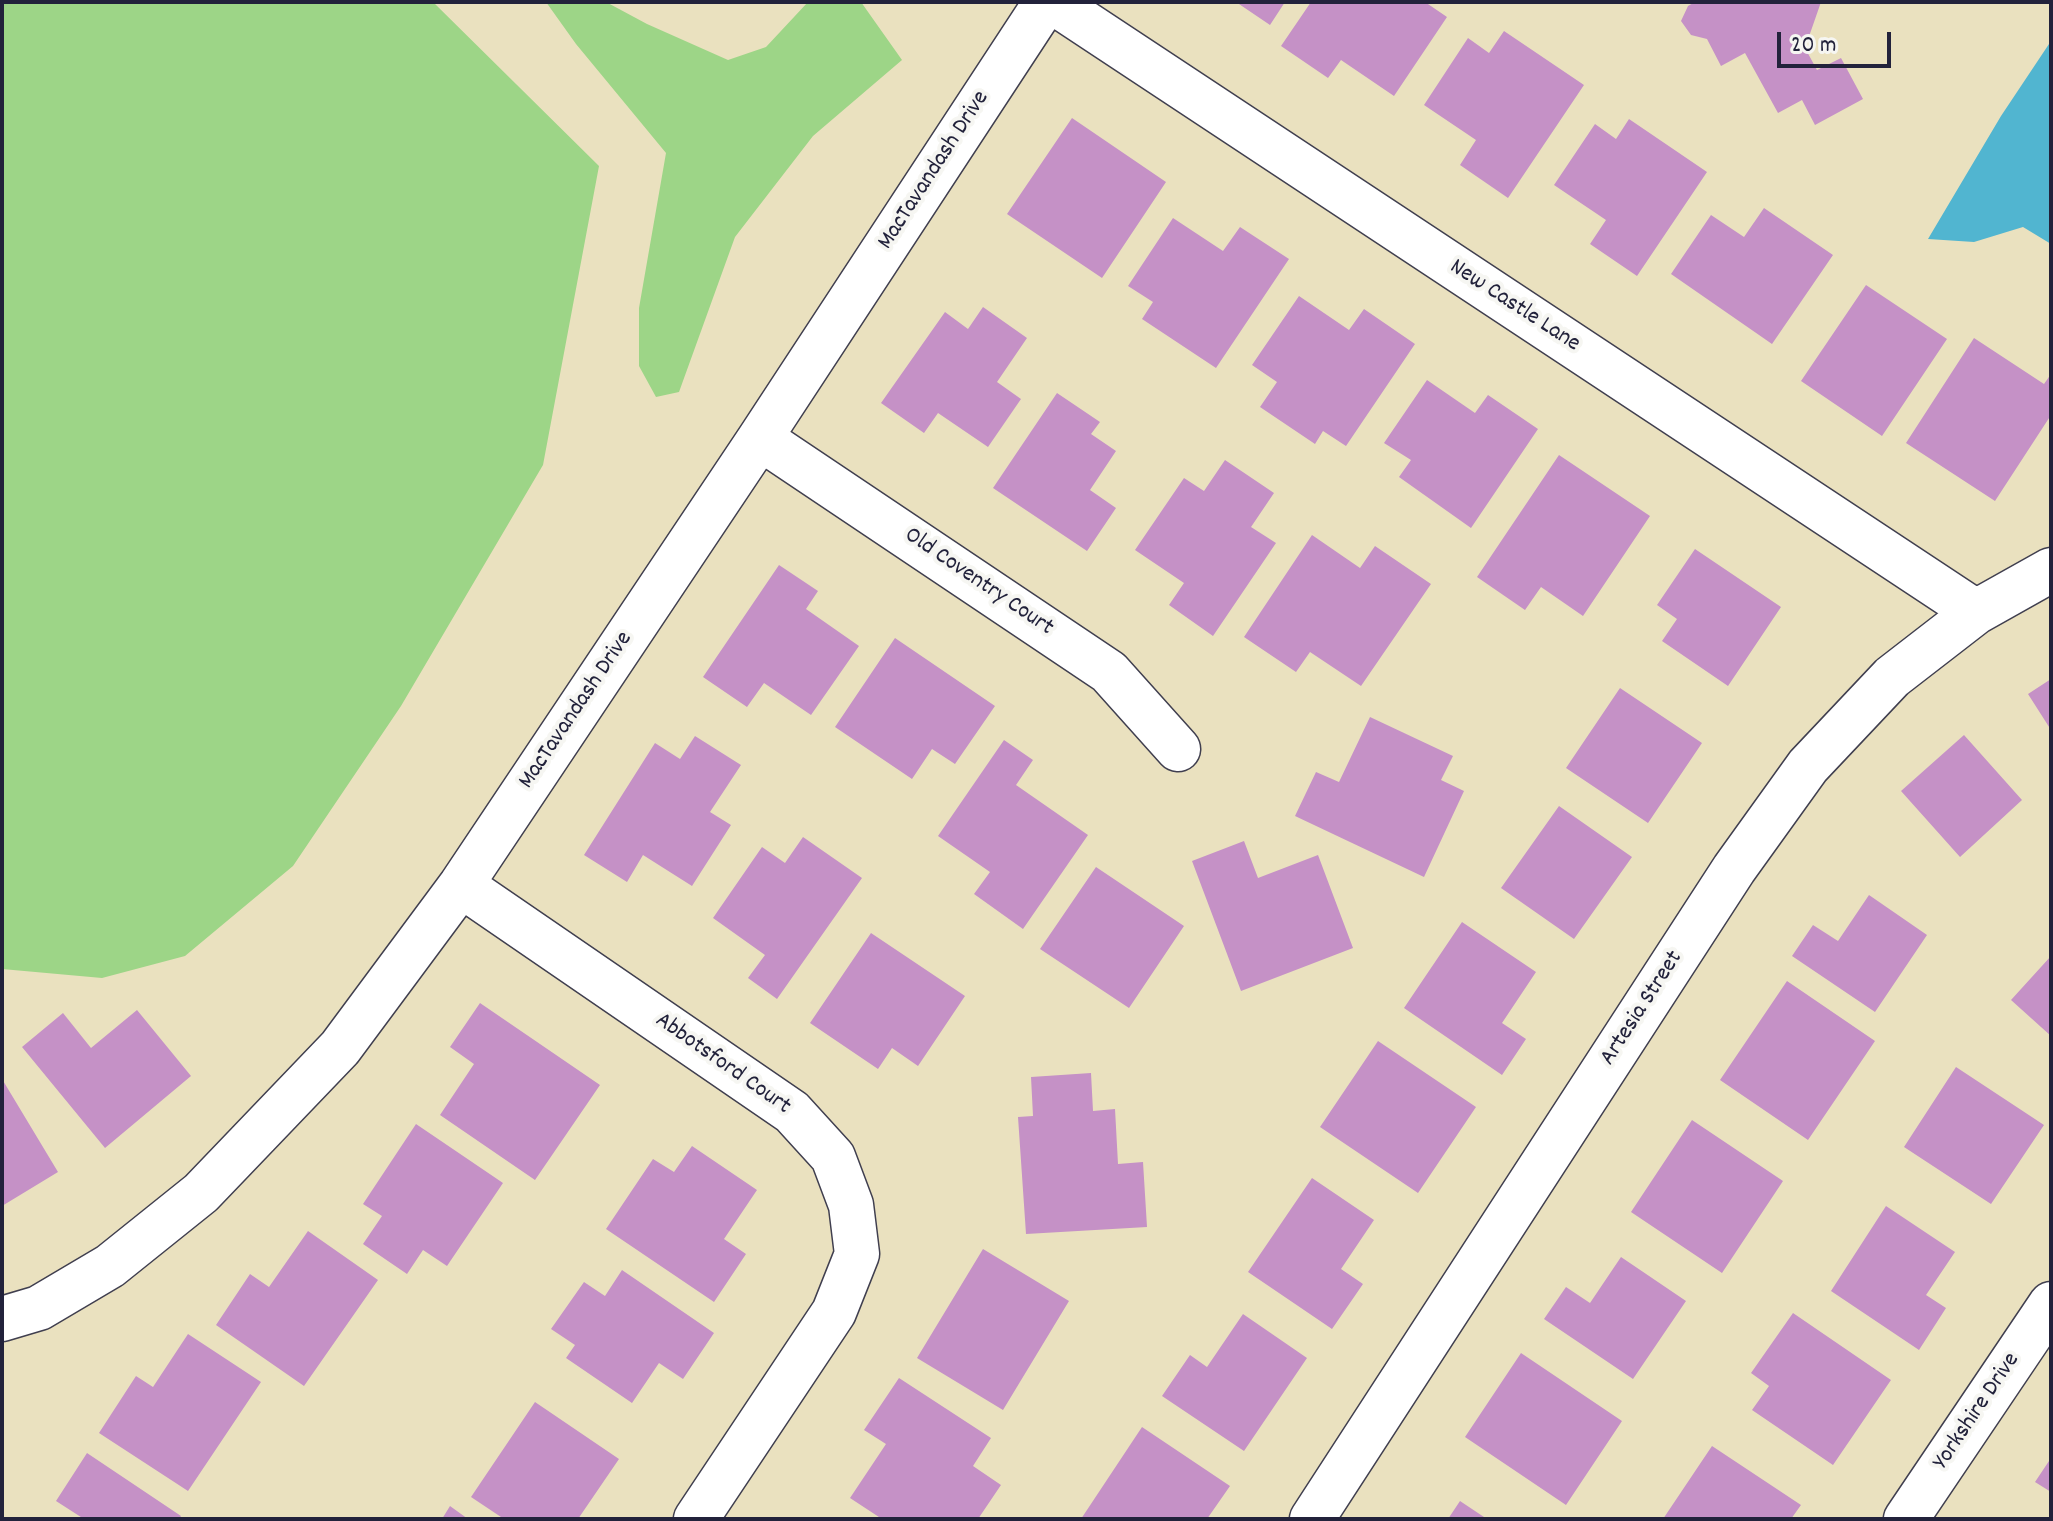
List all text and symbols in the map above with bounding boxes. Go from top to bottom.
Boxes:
scale bar [1781,16,1895,66]
text: 20 m [1791,29,1837,63]
street label: MacTavandash Drive [873,86,997,256]
street label: New Castle Lane [1443,254,1585,360]
street label: Old Coventry Court [898,522,1058,644]
street label: MacTavandash Drive [514,627,640,795]
street label: Artesia Street [1595,946,1691,1072]
street label: Abbotsford Court [649,1008,795,1122]
street label: Yorkshire Drive [1928,1348,2028,1476]

